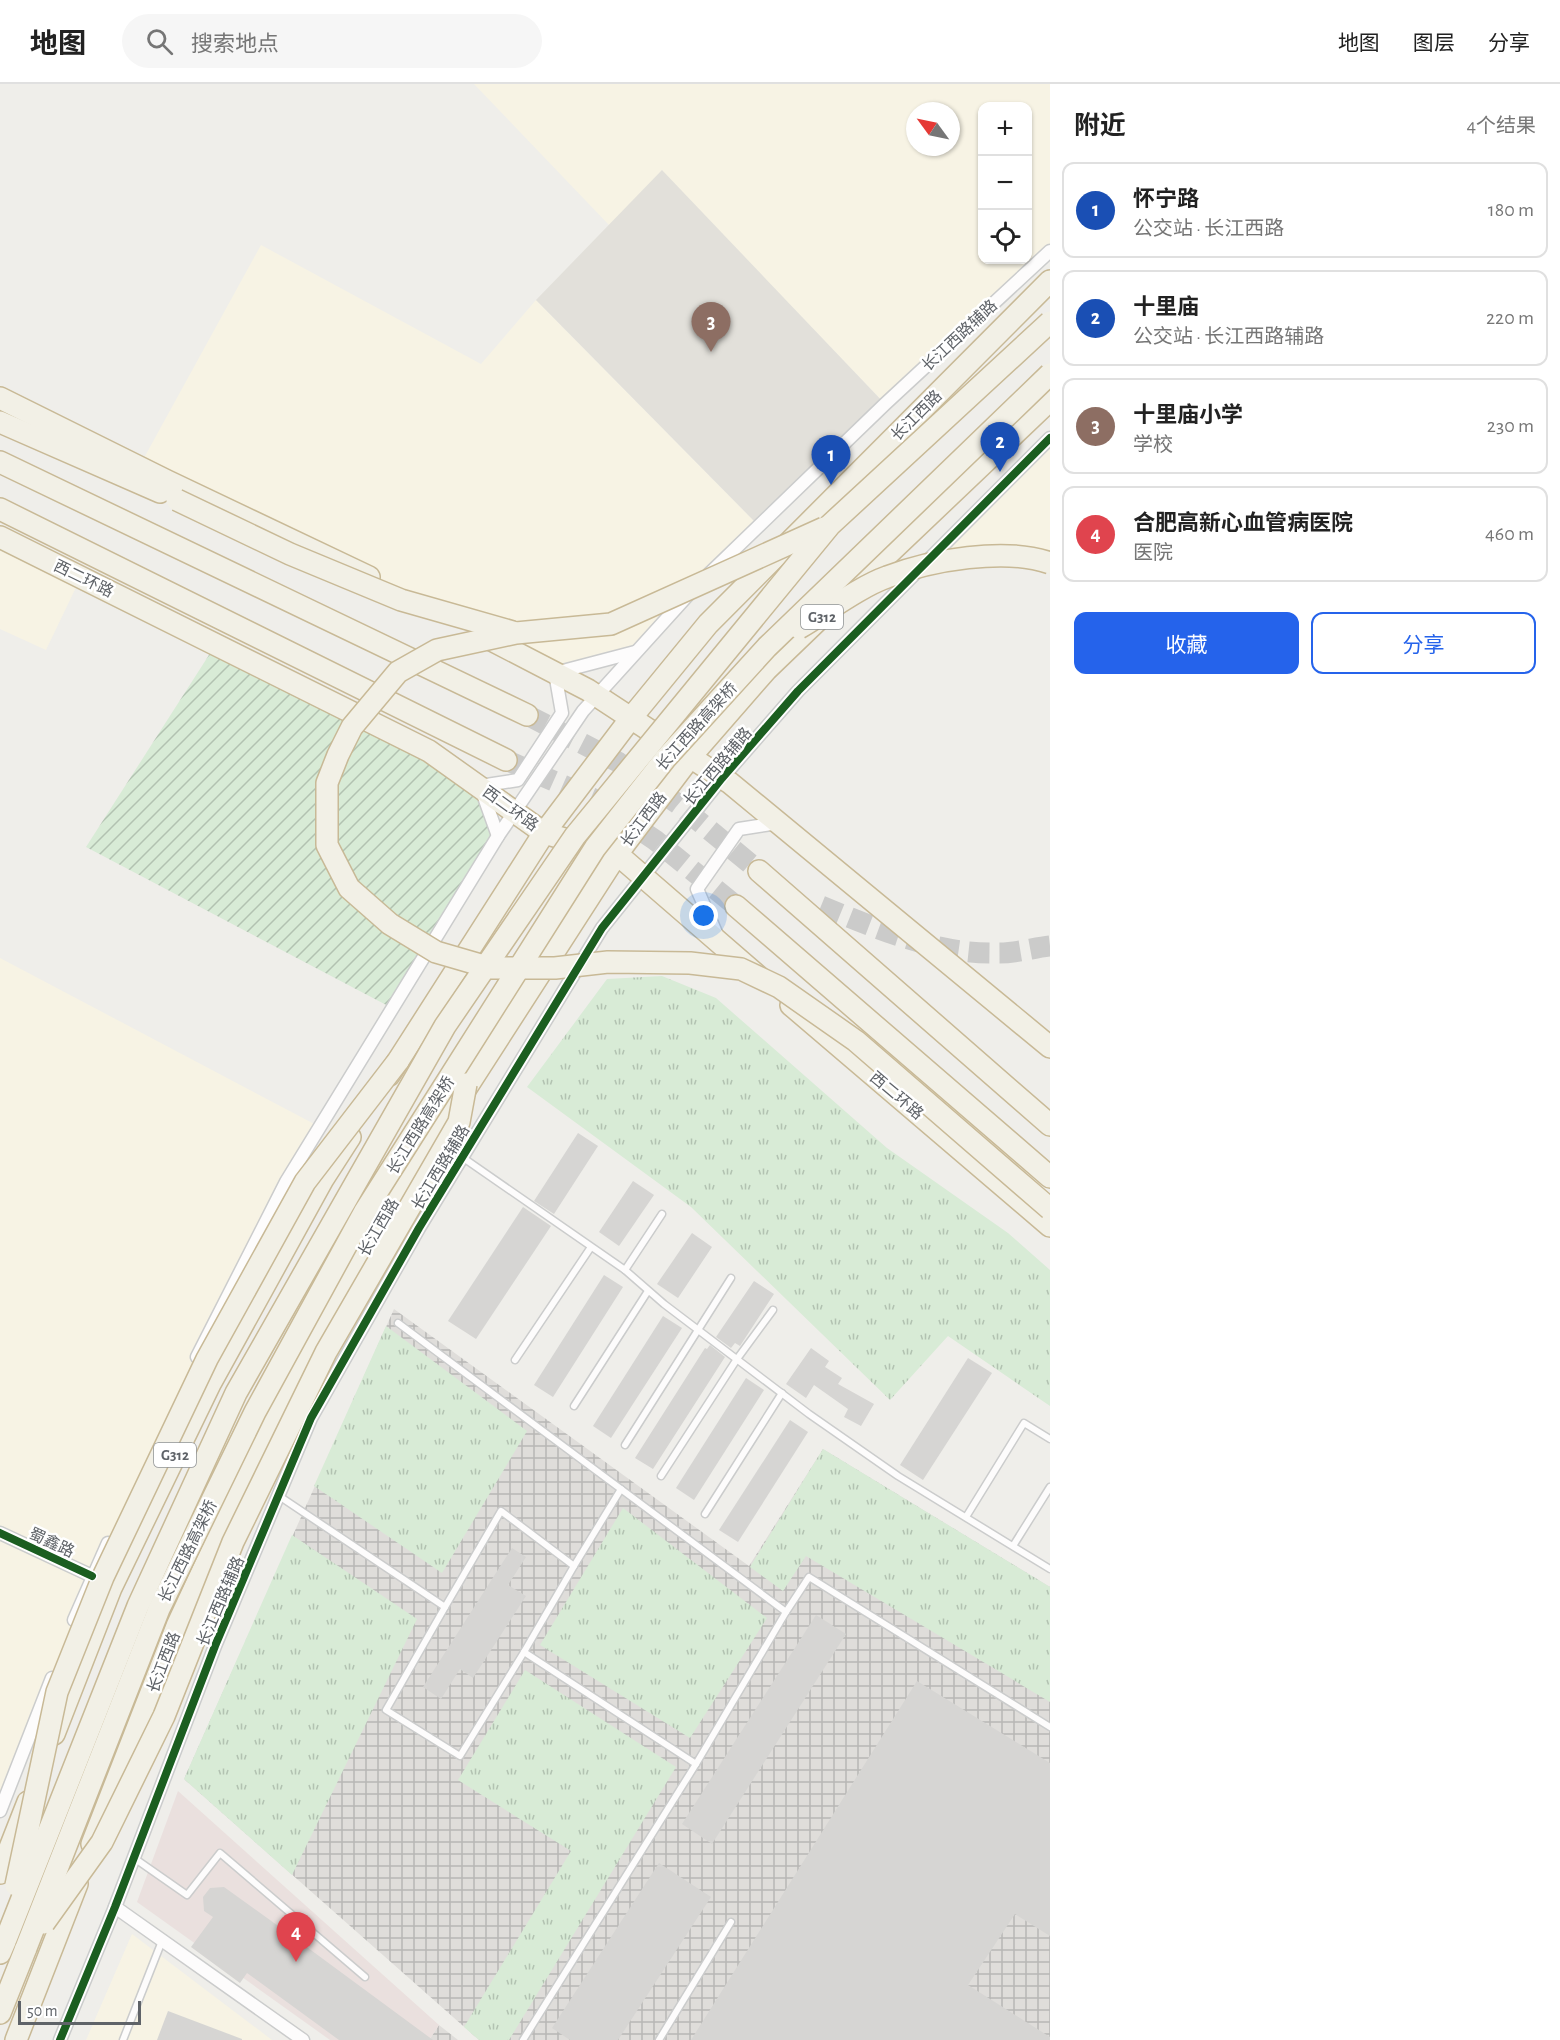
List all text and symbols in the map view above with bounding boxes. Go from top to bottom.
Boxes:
search box [122,14,542,68]
icon: search [143,25,176,58]
text: 地图 [30,31,86,59]
text: 搜索地点 [191,33,279,55]
text: 地图 [1338,33,1380,54]
text: 图层 [1413,33,1455,54]
text: 分享 [1488,33,1530,54]
north arrow [906,102,960,156]
map controls [978,102,1032,264]
button: + [978,102,1032,156]
text: 附近 [1074,113,1126,139]
text: 4个结果 [1466,116,1536,136]
button: − [978,156,1032,210]
text: 怀宁路 [1133,188,1199,210]
text: 1 [1092,200,1099,220]
text: 180 m [1488,200,1534,220]
button: locate [978,210,1032,264]
text: 公交站 · 长江西路 [1133,219,1284,239]
street label: 长江西路辅路 [918,296,1000,374]
text: 十里庙 [1133,296,1199,318]
pin: 3 [692,302,730,352]
text: 2 [1091,308,1100,328]
text: 220 m [1486,308,1534,328]
text: 公交站 · 长江西路辅路 [1133,327,1324,347]
street label: 长江西路 [888,387,945,444]
text: 十里庙小学 [1133,404,1243,426]
text: 3 [1091,416,1100,436]
text: 230 m [1487,416,1534,436]
pin: 2 [980,422,1020,472]
text: 学校 [1133,435,1173,455]
pin: 1 [812,436,850,485]
text: 合肥高新心血管病医院 [1133,512,1353,534]
text: 4 [1090,524,1101,544]
text: 460 m [1485,524,1534,544]
text: 医院 [1133,543,1173,563]
street label: 西二环路 [51,557,116,600]
road number: G312 [801,605,843,629]
button: 收藏 [1074,612,1299,674]
button: 分享 [1311,612,1536,674]
street label: 长江西路高架桥 [653,679,740,774]
street label: 长江西路辅路 [680,724,755,809]
street label: 西二环路 [480,783,542,834]
street label: 长江西路 [617,789,669,850]
your location [689,901,718,930]
street label: 西二环路 [867,1068,927,1122]
street label: 长江西路高架桥 [384,1073,457,1177]
street label: 长江西路辅路 [408,1122,472,1213]
street label: 长江西路 [355,1195,402,1259]
road number: G312 [154,1443,196,1467]
street label: 长江西路高架桥 [155,1497,220,1605]
street label: 蜀鑫路 [26,1525,77,1560]
street label: 长江西路辅路 [194,1554,247,1649]
street label: 长江西路 [144,1629,183,1695]
pin: 4 [276,1912,316,1962]
scale bar [18,1998,141,2026]
text: 50 m [27,2003,58,2019]

